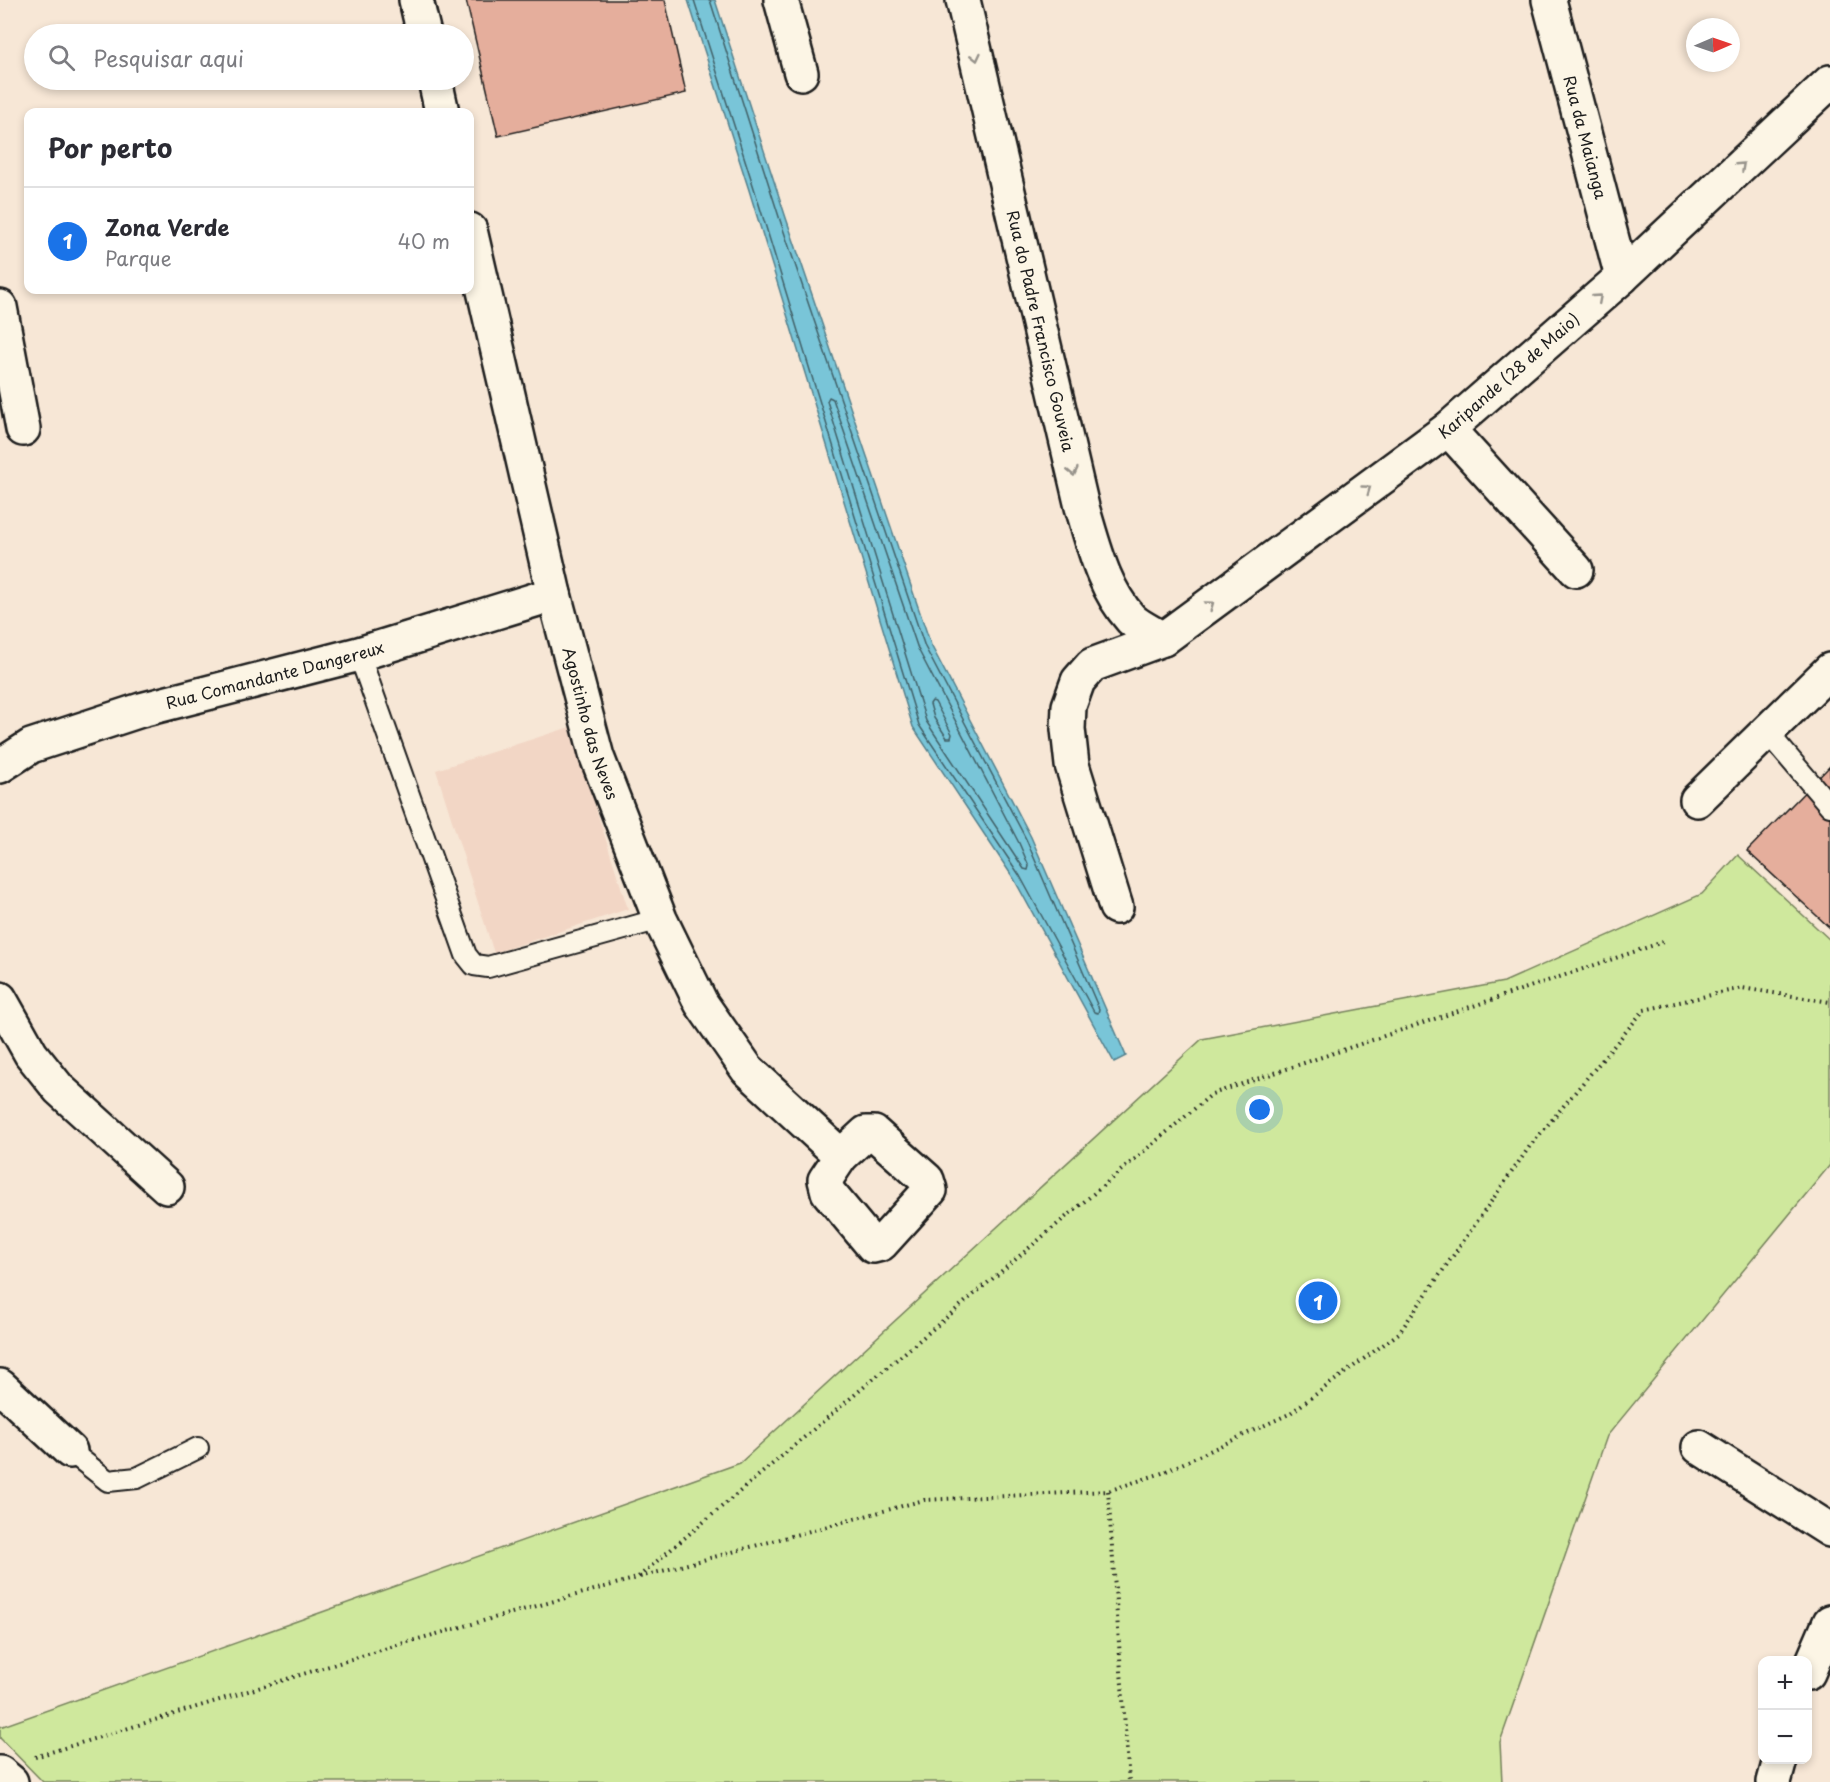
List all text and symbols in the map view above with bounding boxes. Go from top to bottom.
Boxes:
north arrow [1686,18,1740,72]
search box [24,24,474,90]
icon: search [45,41,78,74]
text: Pesquisar aqui [93,41,244,74]
one-way arrow [969,52,982,62]
street label: Rua da Maianga [1558,73,1614,202]
text: Por perto [48,128,172,167]
one-way arrow [1734,162,1745,173]
street label: Rua do Padre Francisco Gouveia [1002,208,1082,454]
text: Zona Verde [105,210,230,243]
text: 1 [63,226,72,256]
text: 40 m [398,226,450,256]
text: Parque [105,243,172,273]
one-way arrow [1591,294,1602,305]
street label: Karipande (28 de Maio) [1432,307,1584,444]
one-way arrow [1066,467,1079,477]
one-way arrow [1360,485,1371,496]
one-way arrow [1203,601,1214,612]
street label: Rua Comandante Dangereux [163,634,387,714]
street label: Agostinho das Neves [557,644,625,803]
your location [1245,1095,1274,1124]
pin: 1 [1298,1278,1338,1324]
map controls [1758,1656,1812,1764]
button: + [1758,1656,1812,1710]
button: − [1758,1710,1812,1764]

